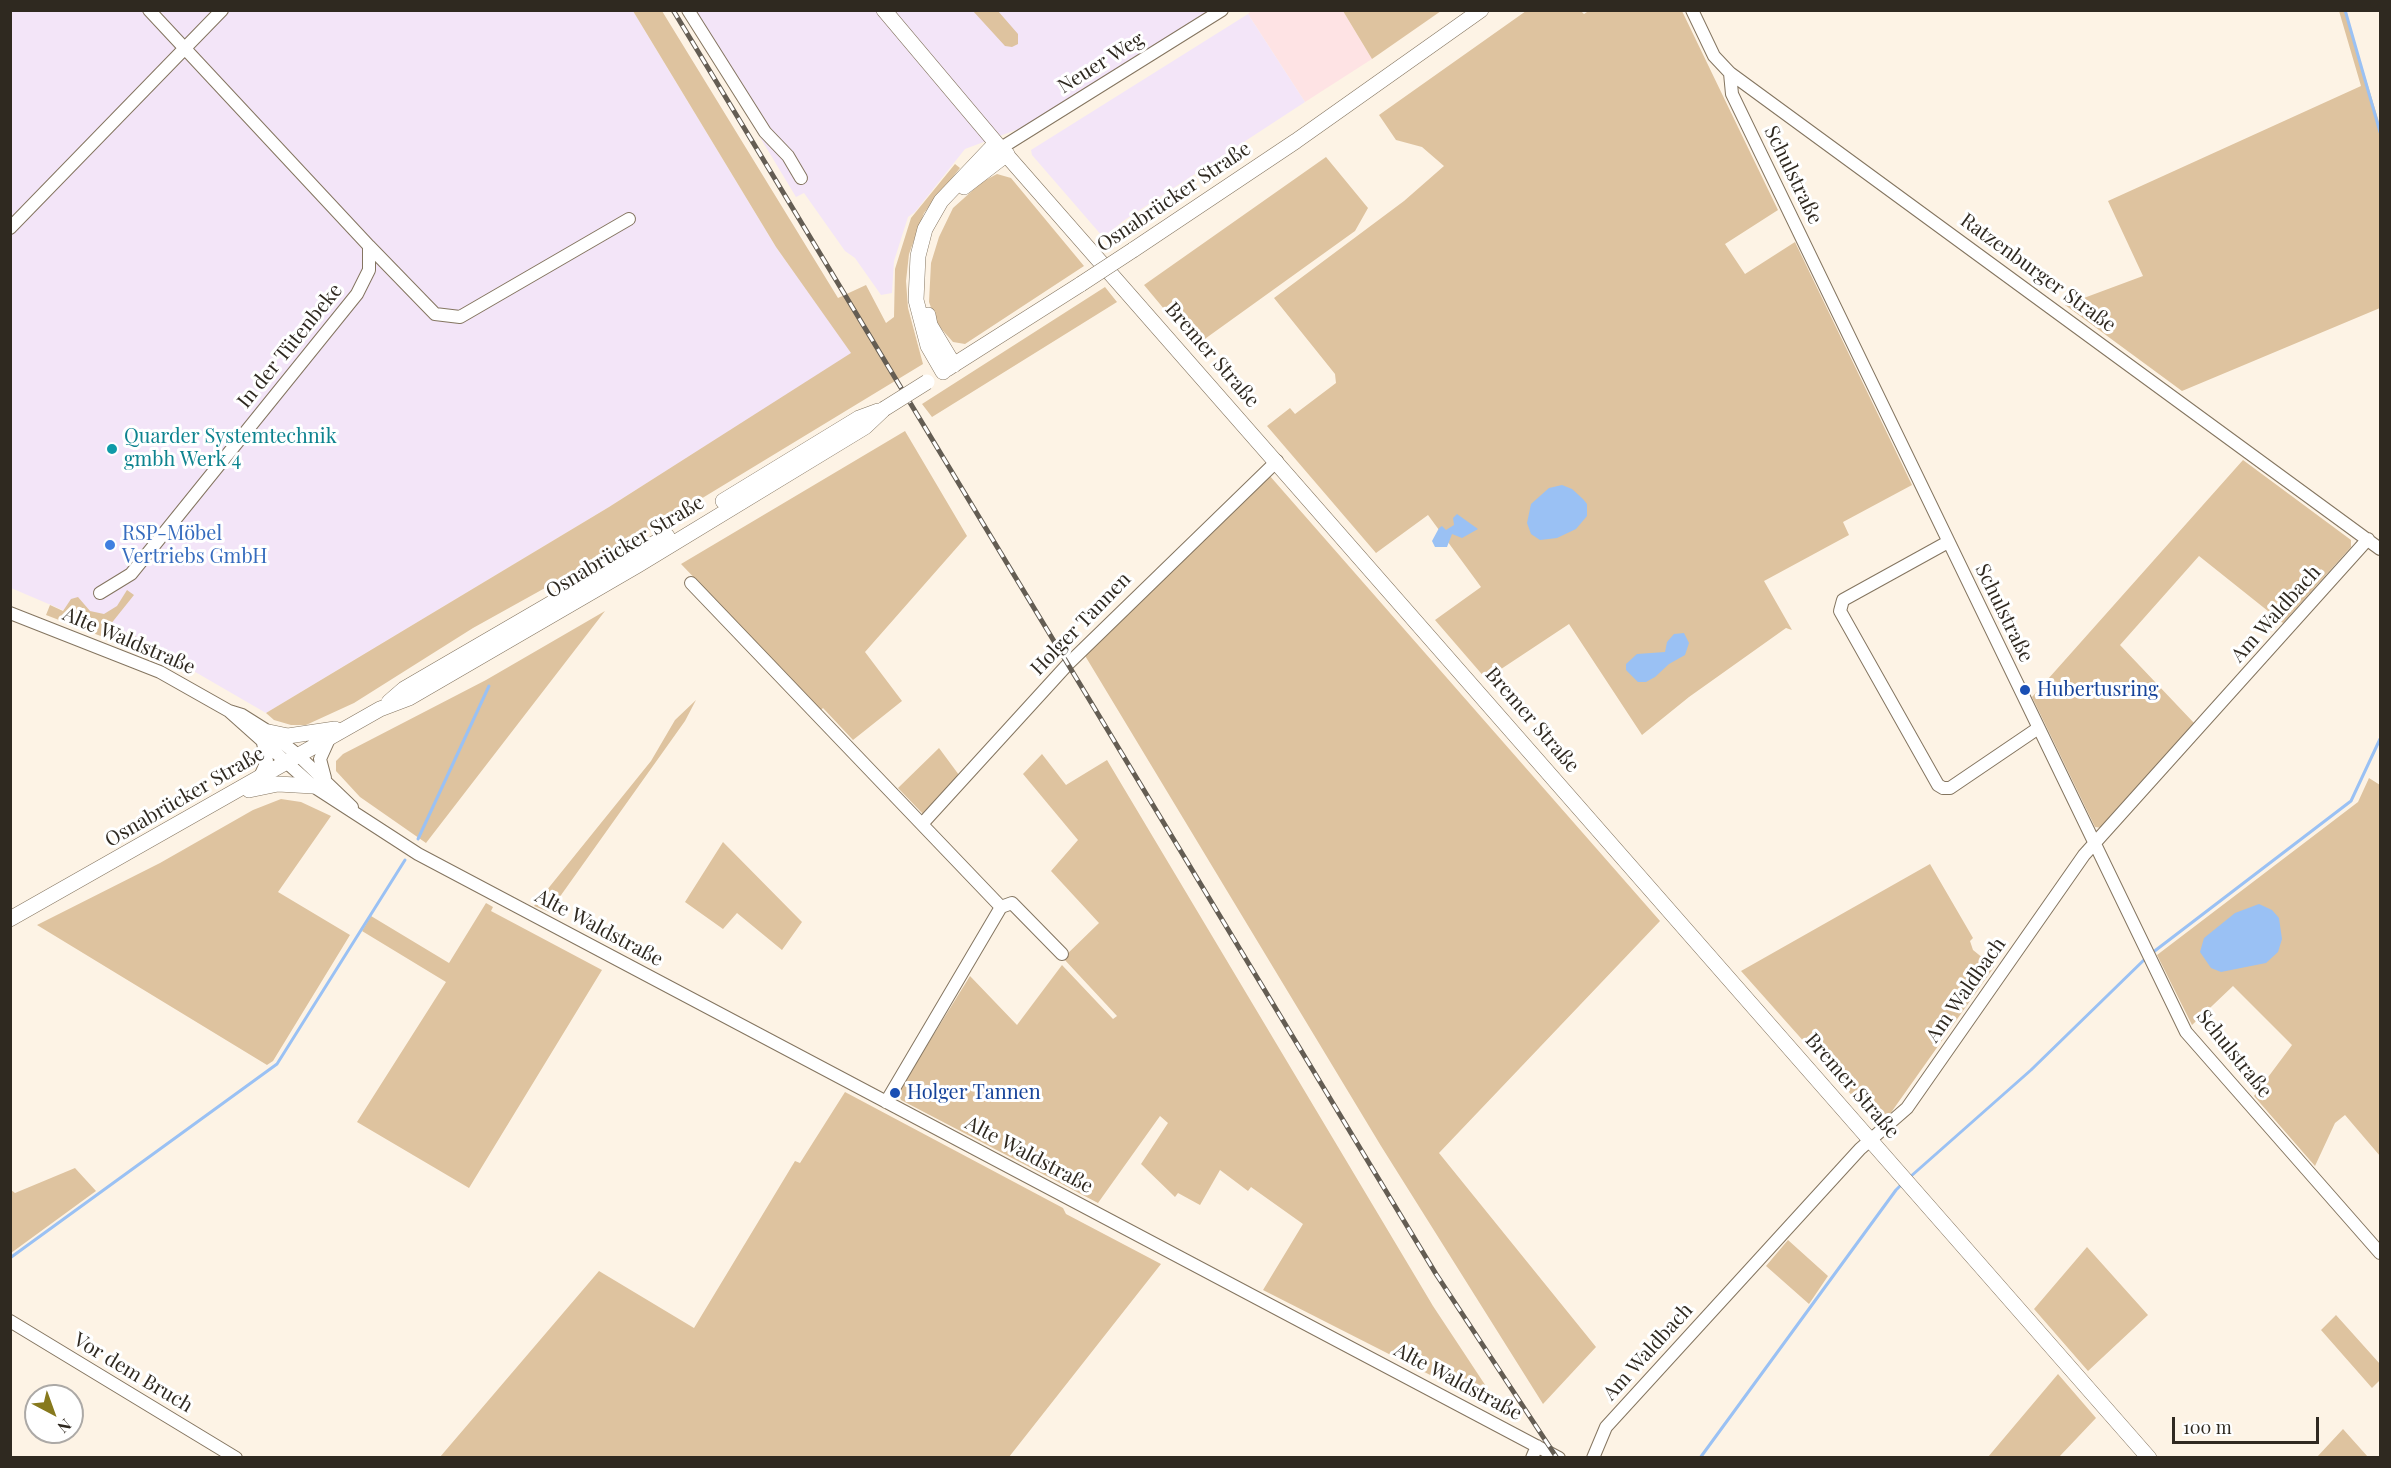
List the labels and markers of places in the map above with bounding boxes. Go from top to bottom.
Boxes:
place label: Quarder Systemtechnik gmbh Werk 4 [124,425,337,472]
marker: Quarder Systemtechnik gmbh Werk 4 [105,442,119,456]
place label: RSP-Möbel Vertriebs GmbH [122,522,267,569]
marker: RSP-Möbel Vertriebs GmbH [103,538,117,552]
place label: Hubertusring [2037,678,2159,702]
marker: Hubertusring [2018,683,2032,697]
place label: Holger Tannen [907,1081,1041,1105]
marker: Holger Tannen [888,1086,902,1100]

